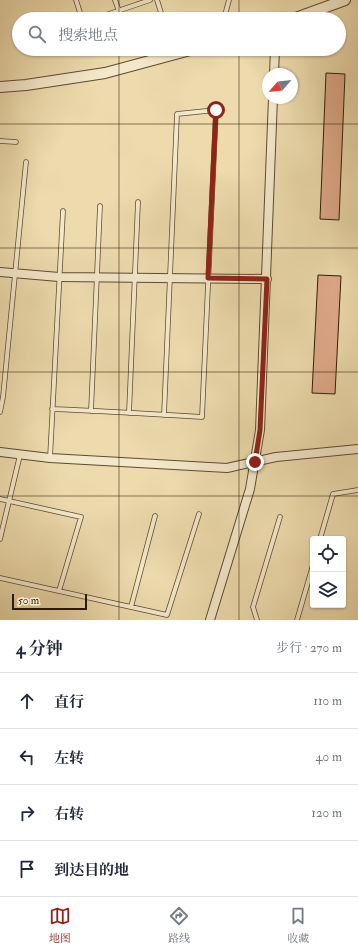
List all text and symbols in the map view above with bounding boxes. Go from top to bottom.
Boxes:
search box [12,12,346,56]
icon: search [26,23,48,45]
text: 搜索地点 [58,26,118,45]
north arrow [262,68,298,104]
route start [207,101,225,119]
route end [246,453,264,471]
map controls [310,536,346,608]
button: locate [310,536,346,572]
button: layers [310,572,346,608]
scale bar [12,592,87,611]
text: 50 m [18,594,39,607]
text: 4 分钟 [16,638,63,659]
text: 步行 · 270 m [276,640,342,656]
icon: ahead [16,690,38,712]
text: 直行 [54,693,84,712]
text: 110 m [313,693,342,709]
icon: left [16,746,38,768]
text: 左转 [54,749,84,768]
text: 40 m [316,749,342,765]
icon: right [16,802,38,824]
text: 右转 [54,805,84,824]
text: 120 m [311,805,342,821]
icon: arrive [16,858,38,880]
text: 到达目的地 [54,861,129,880]
tab: 地图 [49,905,71,945]
tab: 路线 [168,905,190,945]
tab: 收藏 [287,905,309,945]

